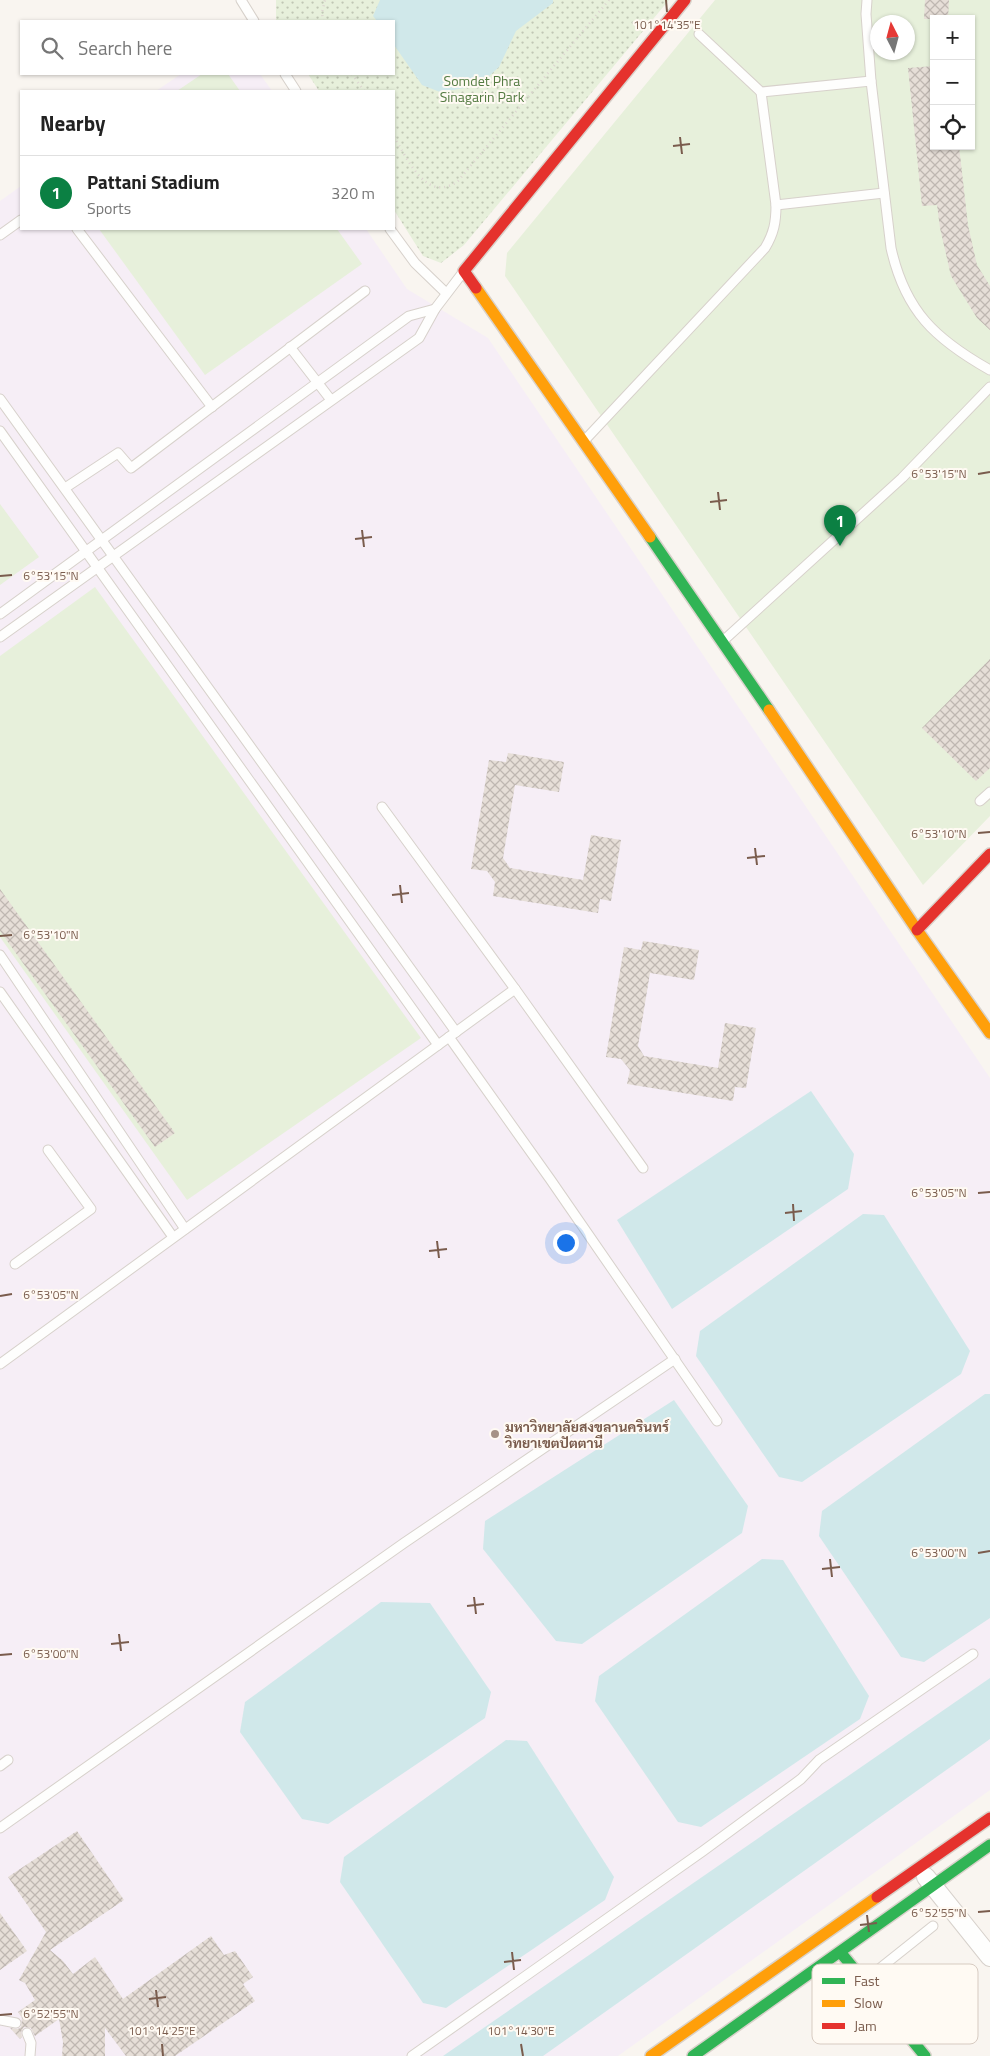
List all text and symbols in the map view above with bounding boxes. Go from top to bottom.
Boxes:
text: 101°14'35"E [633,15,701,34]
north arrow [870,15,915,60]
map controls [930,15,975,150]
button: + [930,15,975,60]
search box [20,20,395,75]
text: Search here [78,33,172,62]
icon: search [38,34,66,62]
button: − [930,60,975,105]
park label: Somdet Phra Sinagarin Park [440,70,525,107]
button: locate [930,105,975,150]
text: Nearby [40,107,105,139]
text: Pattani Stadium [87,167,220,196]
text: 1 [52,181,60,205]
text: 320 m [331,181,375,205]
text: Sports [87,196,131,220]
text: 6°53'15"N [911,464,967,483]
pin: 1 [824,505,856,546]
text: 6°53'15"N [23,566,79,585]
text: 6°53'10"N [911,824,967,843]
text: 6°53'10"N [23,925,79,944]
text: 6°53'05"N [911,1183,967,1202]
your location [553,1230,579,1256]
text: 6°53'05"N [23,1285,79,1304]
place label: มหาวิทยาลัยสงขลานครินทร์ วิทยาเขตปัตตานี [504,1416,670,1453]
marker: มหาวิทยาลัยสงขลานครินทร์ วิทยาเขตปัตตานี [489,1428,501,1440]
text: 6°53'00"N [911,1543,967,1562]
text: 6°53'00"N [23,1644,79,1663]
text: 6°52'55"N [911,1903,967,1922]
legend [812,1964,978,2044]
text: Fast [854,1970,879,1991]
text: Slow [854,1992,883,2013]
text: 6°52'55"N [23,2004,79,2023]
text: Jam [854,2015,877,2036]
text: 101°14'25"E [128,2021,196,2040]
text: 101°14'30"E [487,2021,555,2040]

